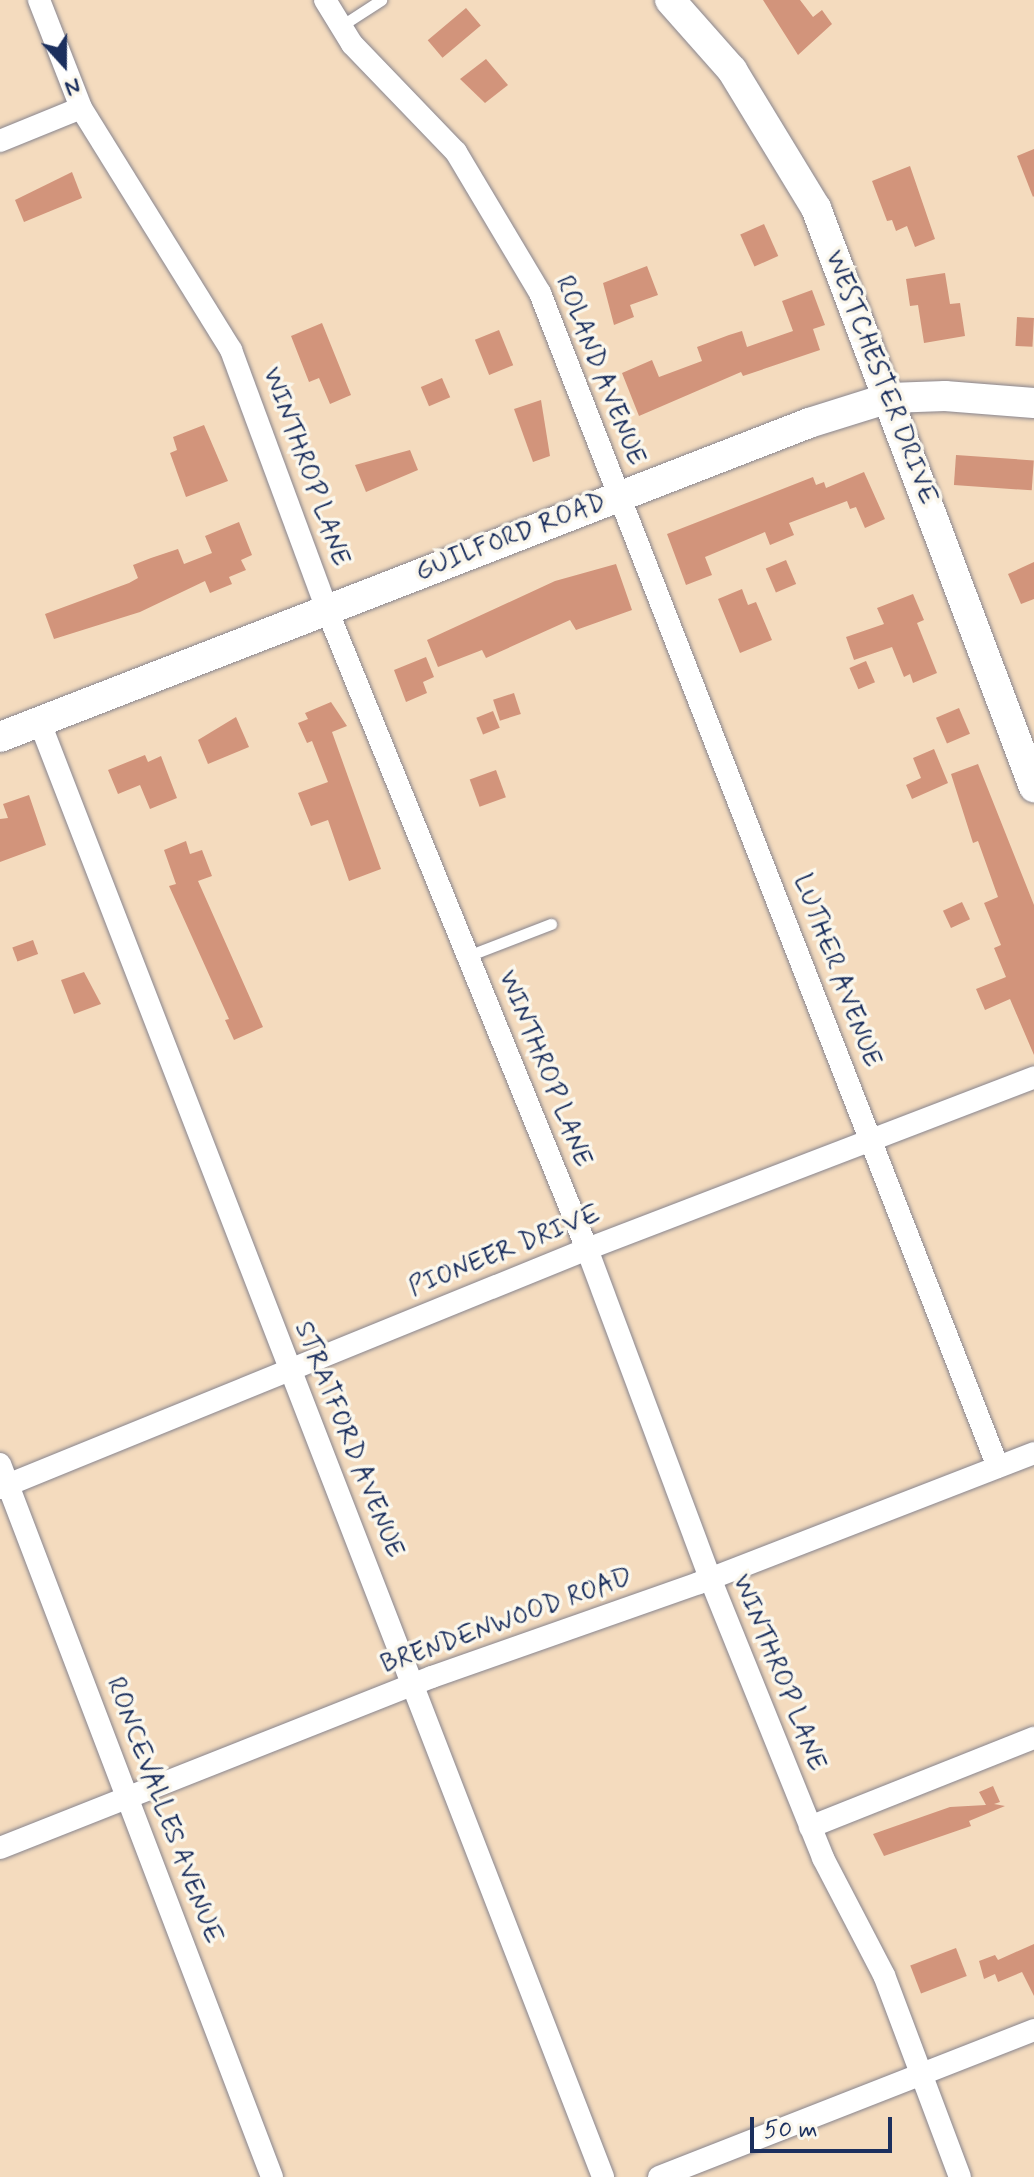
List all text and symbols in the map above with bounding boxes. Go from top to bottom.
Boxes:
north arrow [24,24,104,104]
text: N [61,71,84,102]
street label: WESTCHESTER DRIVE [817,246,943,510]
street label: ROLAND AVENUE [546,270,652,472]
street label: WINTHROP LANE [254,362,356,572]
street label: GUILFORD ROAD [413,488,609,588]
street label: LUTHER AVENUE [784,868,888,1074]
street label: WINTHROP LANE [490,965,598,1173]
street label: PIONEER DRIVE [405,1199,605,1305]
street label: STRATFORD AVENUE [286,1315,410,1565]
street label: BRENDENWOOD ROAD [378,1562,636,1682]
street label: WINTHROP LANE [724,1569,832,1777]
street label: RONCEVALLES AVENUE [98,1673,228,1949]
scale bar [754,2101,896,2151]
text: 50 m [764,2115,818,2146]

